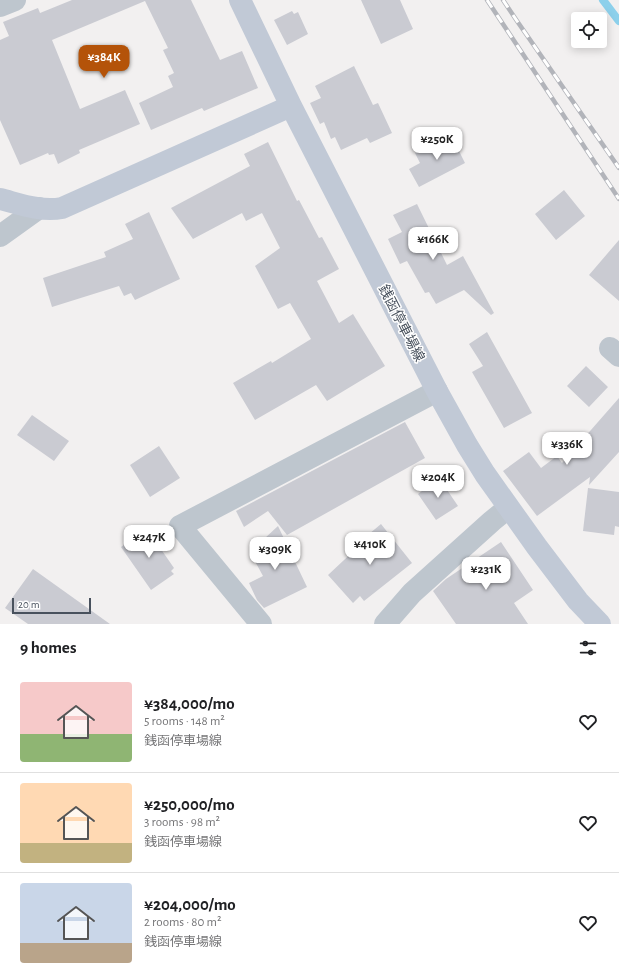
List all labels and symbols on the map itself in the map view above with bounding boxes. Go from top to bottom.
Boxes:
pin: ¥384K [76,45,132,79]
pin: ¥250K [409,127,465,161]
pin: ¥166K [405,227,461,261]
street label: 銭函停車場線 [376,282,428,364]
pin: ¥336K [539,432,595,466]
pin: ¥204K [410,465,466,499]
pin: ¥247K [121,525,177,559]
pin: ¥410K [342,532,398,566]
pin: ¥309K [247,537,303,571]
pin: ¥231K [458,557,514,591]
scale bar [12,596,91,615]

